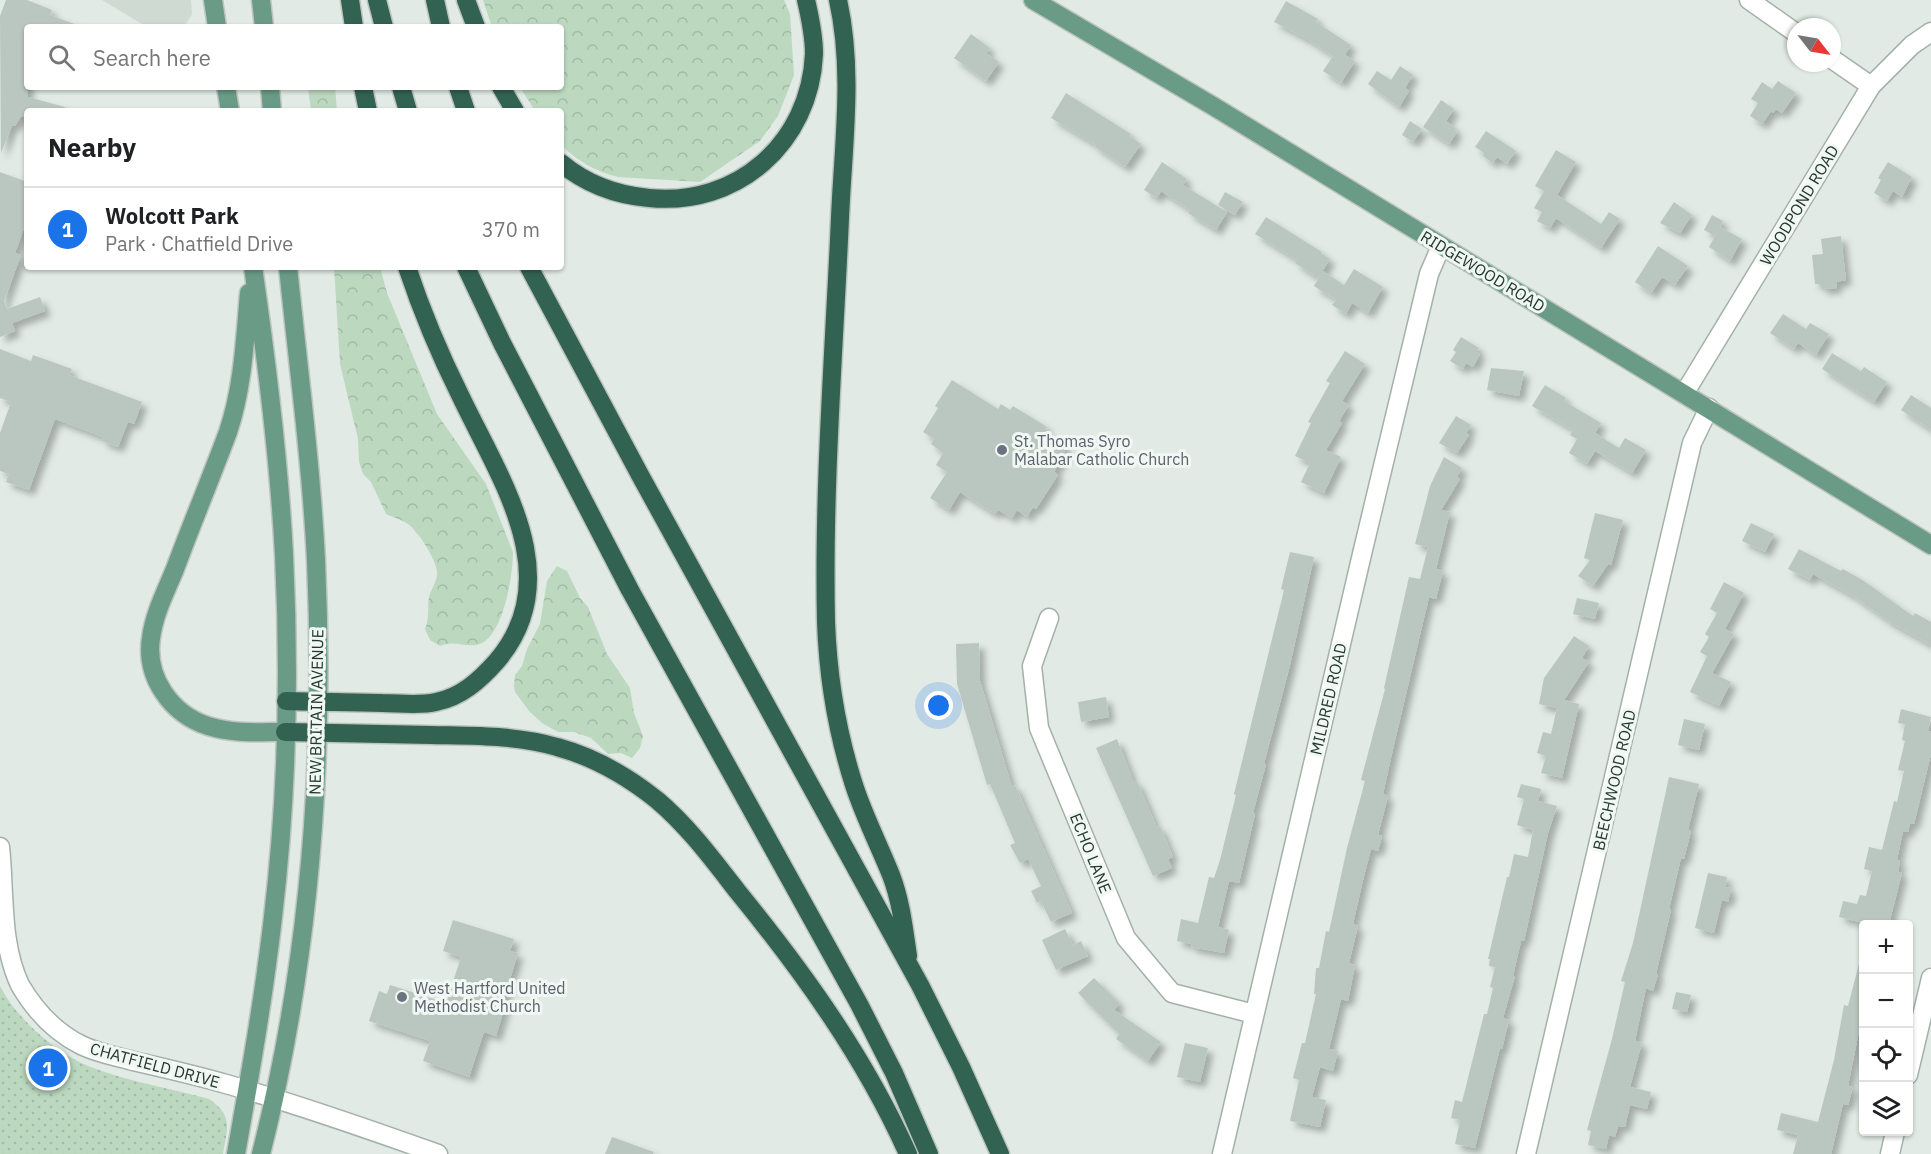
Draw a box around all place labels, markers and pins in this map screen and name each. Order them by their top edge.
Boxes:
place label: St. Thomas Syro Malabar Catholic Church [1014,431,1189,469]
marker: St. Thomas Syro Malabar Catholic Church [995,443,1009,457]
place label: West Hartford United Methodist Church [414,978,566,1016]
marker: West Hartford United Methodist Church [395,990,409,1004]
pin: 1 [28,1046,68,1090]

